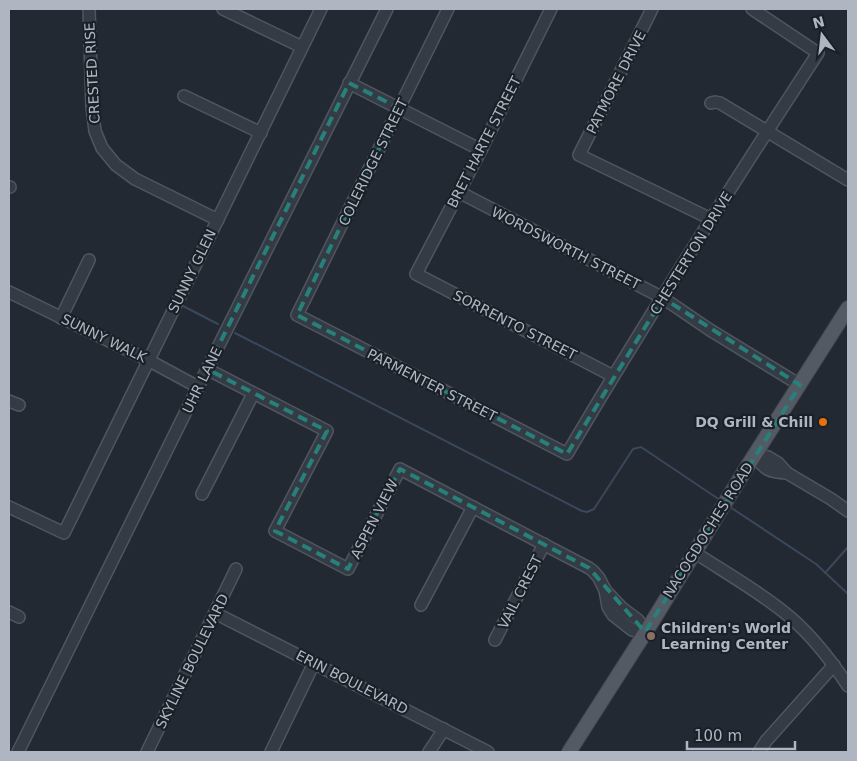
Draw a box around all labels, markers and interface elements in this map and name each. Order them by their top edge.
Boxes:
north arrow [797,10,847,60]
text: N [811,13,826,32]
street label: CRESTED RISE [81,22,103,124]
street label: PATMORE DRIVE [583,28,649,136]
street label: BRET HARTE STREET [444,73,524,210]
street label: COLERIDGE STREET [335,95,411,228]
street label: CHESTERTON DRIVE [647,189,735,317]
street label: WORDSWORTH STREET [489,203,643,293]
street label: SUNNY GLEN [165,227,219,315]
street label: SORRENTO STREET [451,287,580,363]
street label: SUNNY WALK [59,310,150,366]
street label: UHR LANE [179,344,225,416]
street label: PARMENTER STREET [365,345,500,425]
place label: DQ Grill & Chill [695,414,813,430]
marker: DQ Grill & Chill [817,416,829,428]
street label: NACOGDOCHES ROAD [660,459,756,601]
street label: ASPEN VIEW [347,476,401,561]
street label: VAIL CREST [495,552,546,631]
street label: SKYLINE BOULEVARD [152,591,232,731]
place label: Children's World Learning Center [661,620,791,652]
marker: Children's World Learning Center [645,630,657,642]
street label: ERIN BOULEVARD [293,647,411,717]
scale bar [687,718,794,750]
text: 100 m [694,727,742,745]

